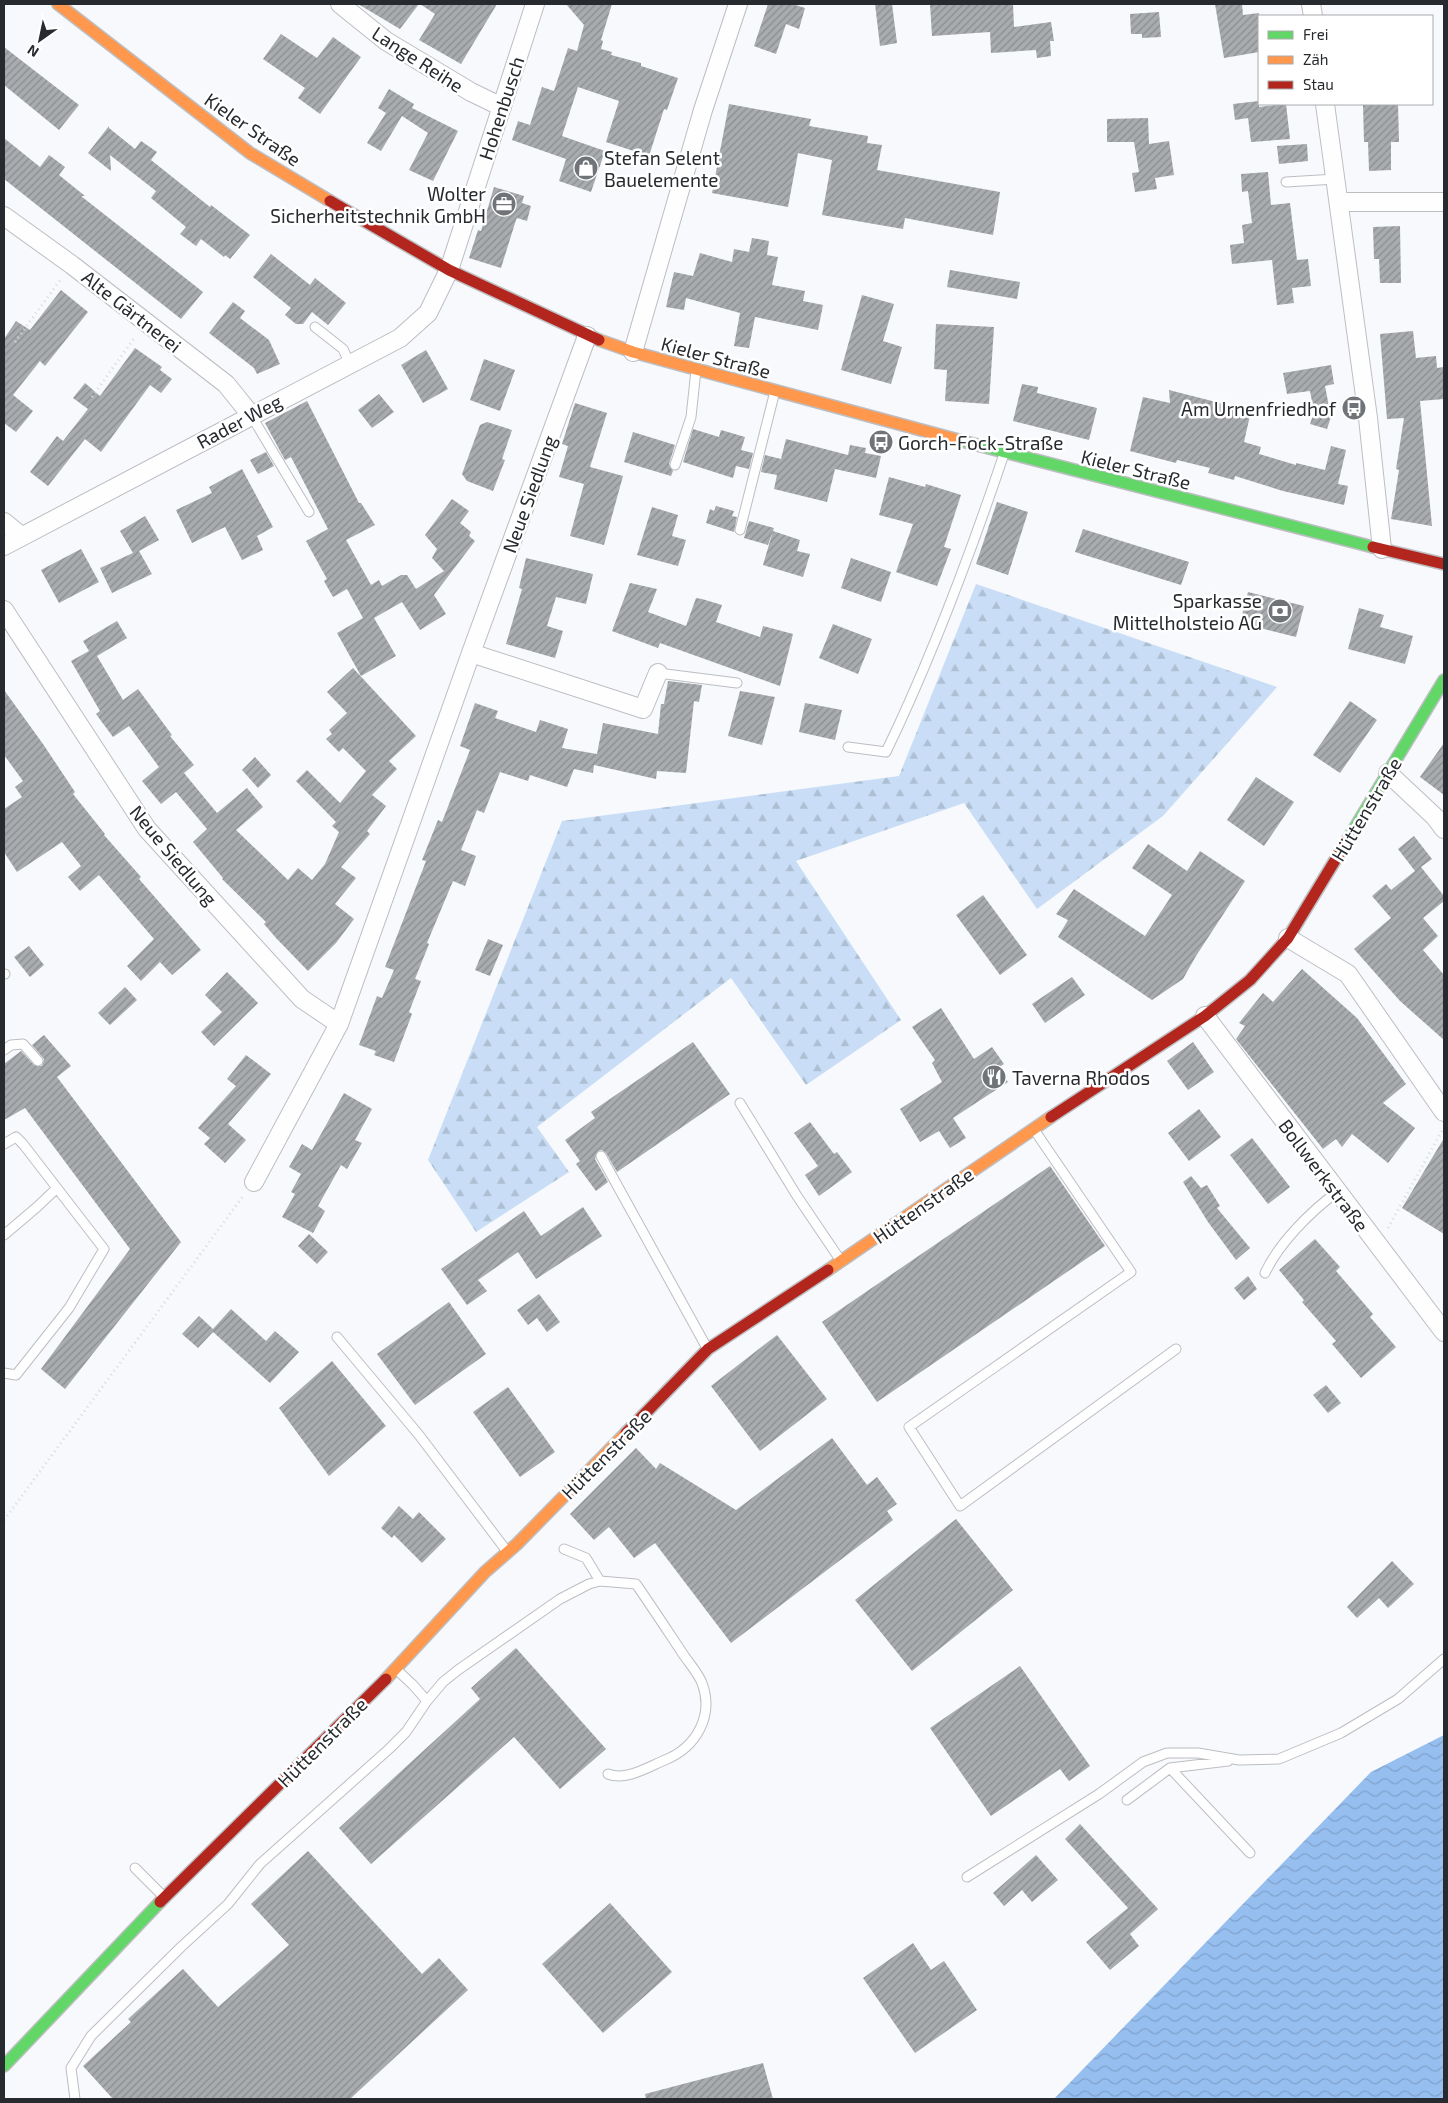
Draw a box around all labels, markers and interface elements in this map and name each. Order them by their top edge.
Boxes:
north arrow [15,15,65,65]
legend [1258,15,1433,105]
street label: Lange Reihe [368,21,468,97]
text: Frei [1303,25,1328,43]
text: N [24,41,42,61]
text: Zäh [1303,50,1328,68]
street label: Hohenbusch [473,53,529,163]
text: Stau [1303,75,1334,93]
street label: Kieler Straße [200,87,306,171]
place label: Stefan Selent Bauelemente [604,146,720,191]
shop icon: Stefan Selent Bauelemente [573,155,599,181]
place label: Wolter Sicherheitstechnik GmbH [270,182,486,227]
office icon: Wolter Sicherheitstechnik GmbH [491,191,517,217]
street label: Alte Gärtnerei [78,265,186,357]
street label: Kieler Straße [659,331,773,383]
street label: Rader Weg [193,389,286,453]
bus stop icon: Am Urnenfriedhof [1341,395,1367,421]
place label: Am Urnenfriedhof [1181,397,1337,420]
bus stop icon: Gorch-Fock-Straße [868,429,894,455]
place label: Gorch-Fock-Straße [898,431,1063,454]
street label: Neue Siedlung [497,432,561,556]
street label: Kieler Straße [1079,444,1193,494]
place label: Sparkasse Mittelholsteio AG [1113,589,1262,634]
bank icon: Sparkasse Mittelholsteio AG [1267,598,1293,624]
street label: Hüttenstraße [1326,753,1406,865]
street label: Neue Siedlung [126,800,223,910]
restaurant icon: Taverna Rhodos [981,1064,1007,1090]
place label: Taverna Rhodos [1012,1066,1150,1089]
street label: Bollwerkstraße [1274,1114,1374,1236]
street label: Hüttenstraße [868,1162,978,1248]
street label: Hüttenstraße [556,1404,656,1504]
street label: Hüttenstraße [272,1692,372,1792]

